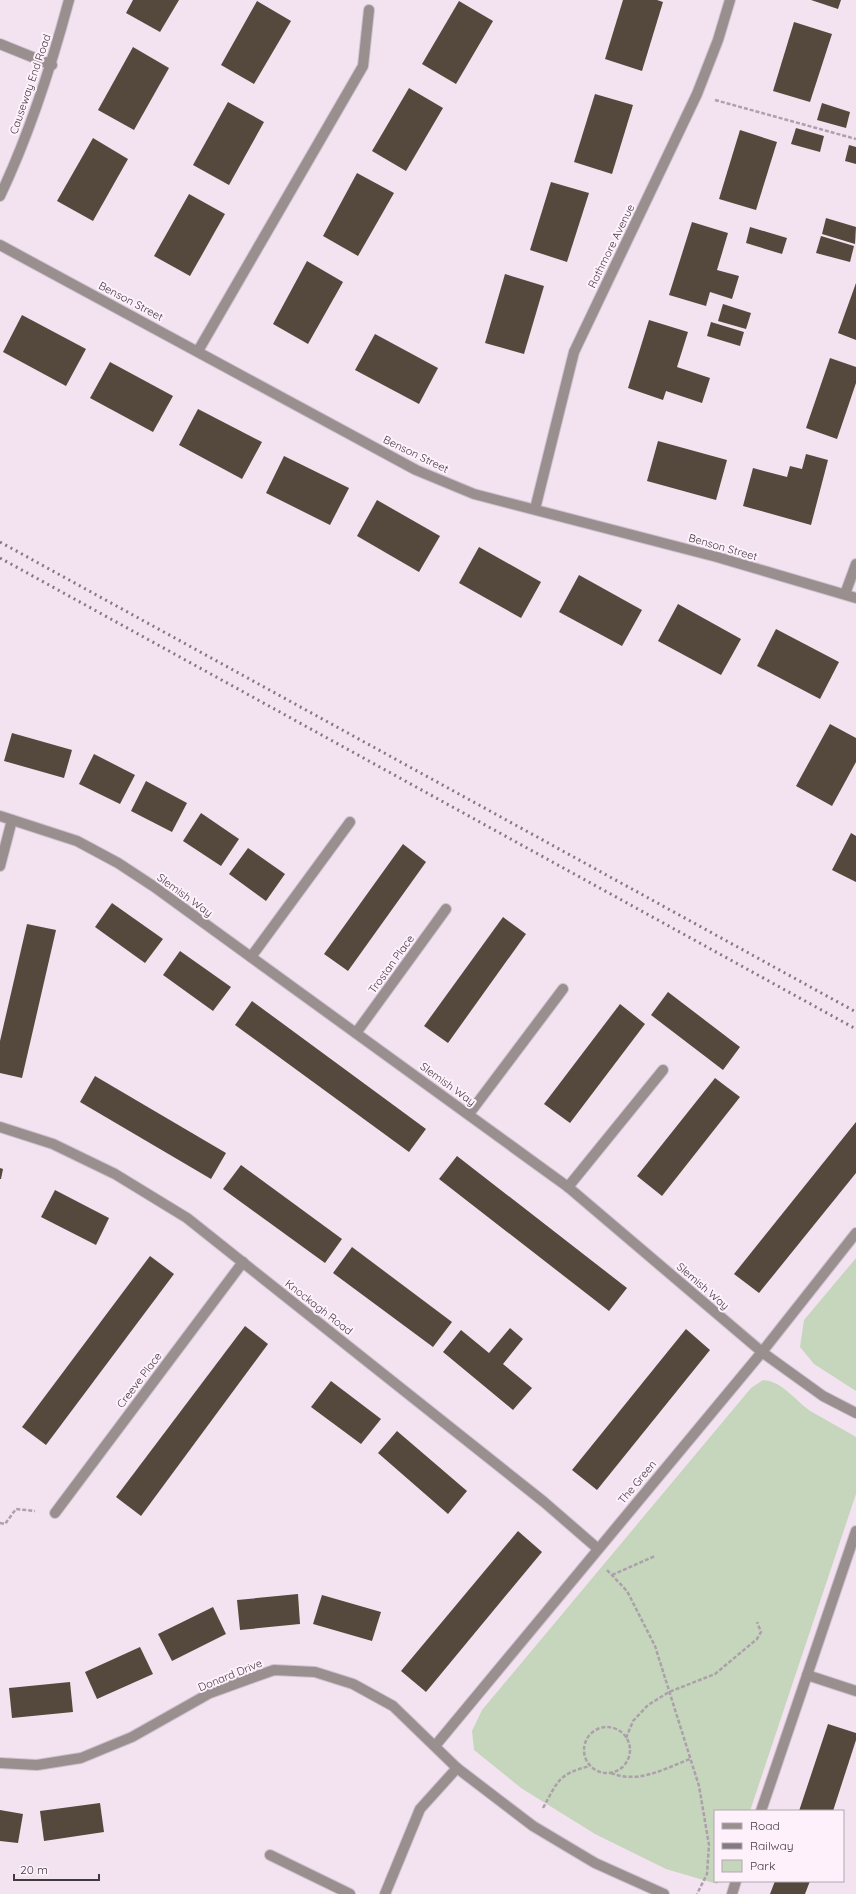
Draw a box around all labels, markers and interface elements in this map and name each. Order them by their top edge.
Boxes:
street label: Causeway End Road [6,32,54,136]
street label: Rathmore Avenue [585,202,637,290]
street label: Benson Street [96,278,166,324]
street label: Benson Street [381,432,451,476]
street label: Benson Street [687,530,759,564]
street label: Slemish Way [155,870,215,920]
street label: Trostan Place [365,932,417,996]
street label: Slemish Way [418,1059,478,1109]
street label: Slemish Way [674,1259,732,1313]
street label: Knockagh Road [282,1276,356,1338]
street label: Creeve Place [113,1349,165,1411]
street label: The Green [615,1457,659,1507]
street label: Donard Drive [196,1656,264,1694]
legend [714,1810,844,1882]
text: Road [750,1818,780,1833]
text: Railway [750,1838,794,1853]
scale bar [14,1856,99,1882]
text: Park [750,1858,775,1873]
text: 20 m [20,1862,48,1877]

